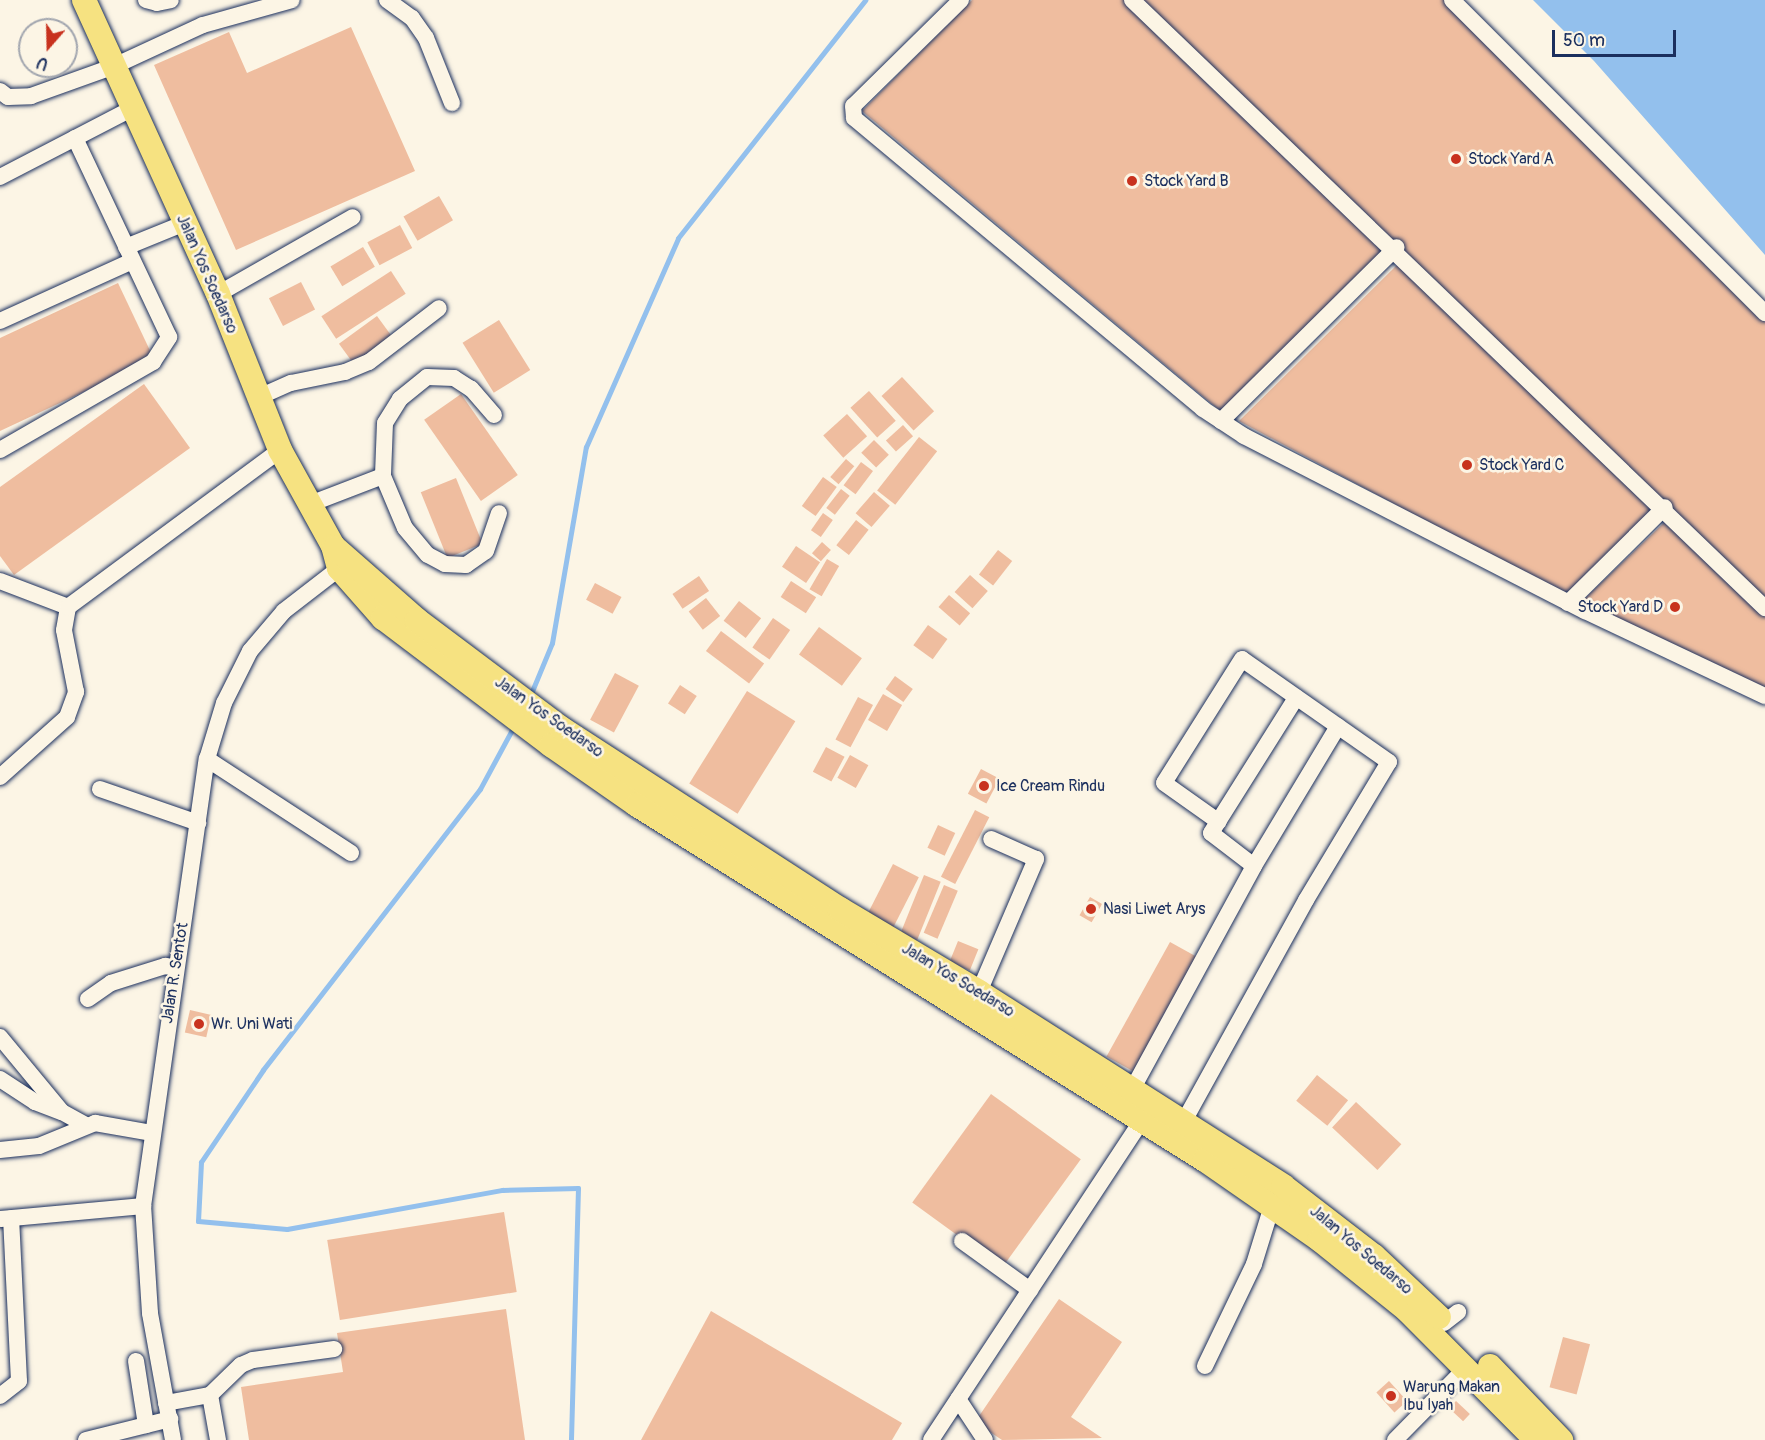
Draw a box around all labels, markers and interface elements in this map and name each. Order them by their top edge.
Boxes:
north arrow [18,18,78,78]
scale bar [1555,18,1680,56]
text: 50 m [1563,29,1605,52]
text: U [34,52,51,74]
place label: Stock Yard A [1468,149,1554,169]
marker: Stock Yard A [1449,152,1463,166]
place label: Stock Yard B [1144,171,1228,191]
marker: Stock Yard B [1125,174,1139,188]
street label: Jalan Yos Soedarso [172,212,242,336]
place label: Stock Yard C [1479,455,1564,475]
marker: Stock Yard C [1460,458,1474,472]
place label: Stock Yard D [1578,597,1663,617]
marker: Stock Yard D [1668,600,1682,614]
street label: Jalan Yos Soedarso [491,672,607,762]
place label: Ice Cream Rindu [996,776,1105,796]
marker: Ice Cream Rindu [977,779,991,793]
place label: Nasi Liwet Arys [1103,899,1205,919]
marker: Nasi Liwet Arys [1084,902,1098,916]
street label: Jalan R. Sentot [158,921,192,1025]
street label: Jalan Yos Soedarso [898,939,1018,1021]
place label: Wr. Uni Wati [211,1014,292,1034]
marker: Wr. Uni Wati [192,1017,206,1031]
street label: Jalan Yos Soedarso [1306,1202,1416,1298]
place label: Warung Makan Ibu Iyah [1403,1377,1500,1415]
marker: Warung Makan Ibu Iyah [1384,1389,1398,1403]

